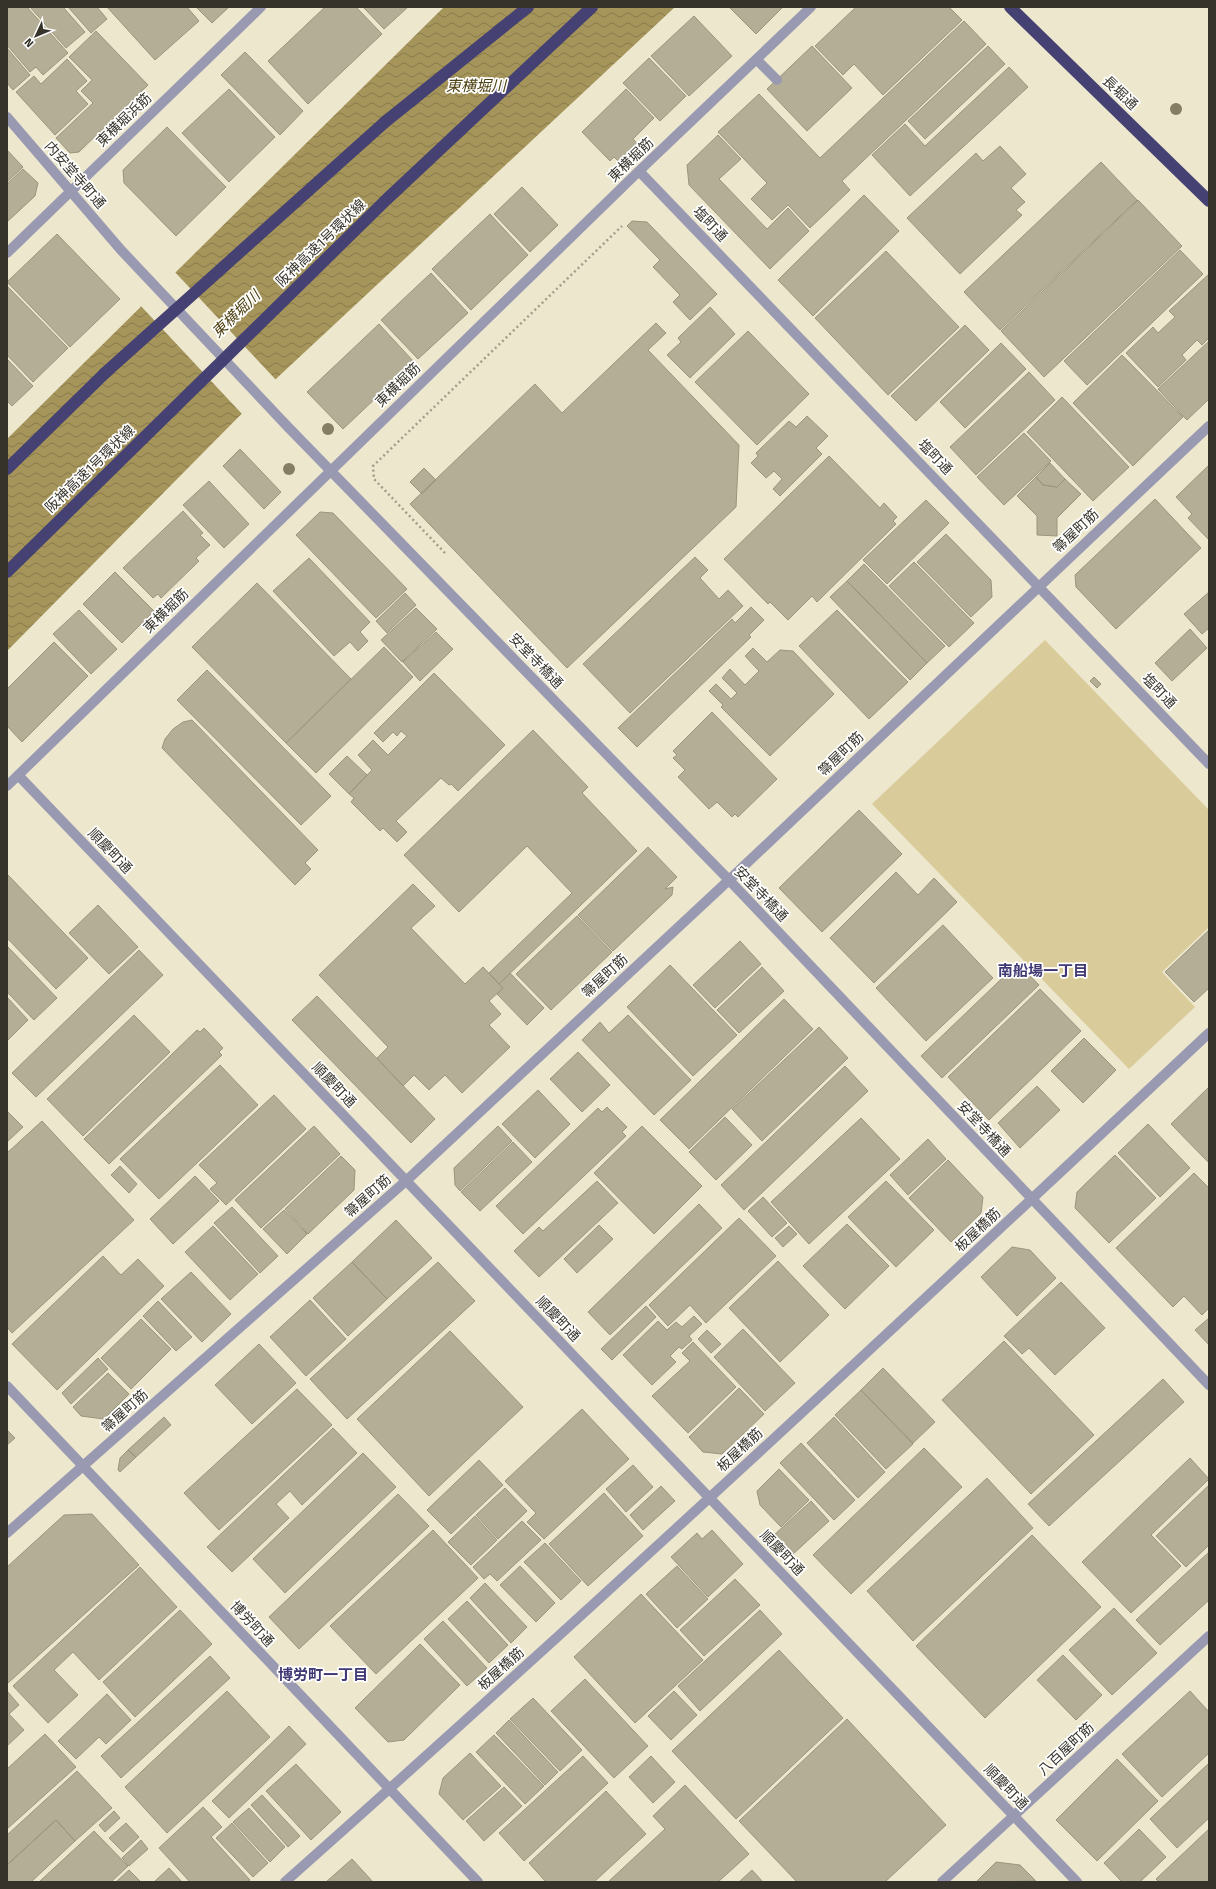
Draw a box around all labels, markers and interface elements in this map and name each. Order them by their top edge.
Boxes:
north arrow [16,16,56,56]
text: N [22,35,36,50]
street label: 長堀通 [1099,72,1141,114]
water label: 東横堀川 [446,77,508,95]
street label: 東横堀浜筋 [93,90,155,150]
street label: 東横堀筋 [605,134,657,186]
street label: 内安堂寺町通 [41,138,109,212]
street label: 阪神高速1号環状線 [273,196,369,290]
street label: 塩町通 [689,203,731,245]
water label: 東横堀川 [208,285,265,341]
street label: 東横堀筋 [372,359,424,411]
street label: 阪神高速1号環状線 [42,422,138,516]
street label: 塩町通 [914,436,956,478]
street label: 箒屋町筋 [1050,506,1102,556]
street label: 東横堀筋 [140,585,192,637]
street label: 安堂寺橋通 [506,630,566,692]
street label: 塩町通 [1138,670,1180,712]
street label: 箒屋町筋 [815,728,867,780]
street label: 順慶町通 [84,825,136,877]
street label: 安堂寺橋通 [731,863,791,925]
street label: 箒屋町筋 [579,951,631,1001]
district label: 南船場一丁目 [998,962,1088,980]
street label: 順慶町通 [308,1059,360,1111]
street label: 安堂寺橋通 [954,1098,1014,1160]
street label: 箒屋町筋 [342,1171,394,1221]
street label: 板屋橋筋 [952,1205,1004,1255]
street label: 順慶町通 [532,1293,584,1345]
street label: 箒屋町筋 [99,1386,151,1436]
street label: 板屋橋筋 [714,1425,766,1475]
street label: 順慶町通 [756,1527,808,1579]
street label: 博労町通 [227,1598,277,1650]
street label: 板屋橋筋 [475,1644,527,1694]
district label: 博労町一丁目 [278,1666,368,1684]
street label: 八百屋町筋 [1035,1719,1097,1779]
street label: 順慶町通 [980,1761,1032,1813]

